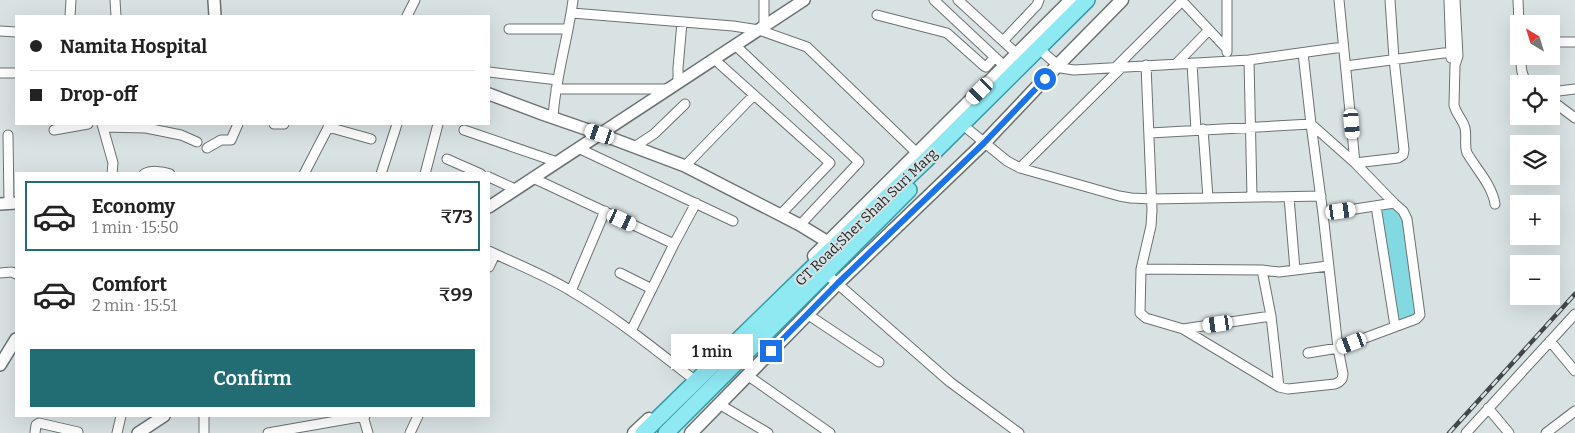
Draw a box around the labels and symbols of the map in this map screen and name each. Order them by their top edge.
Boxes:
north arrow [1510,15,1560,65]
route start [1034,68,1056,90]
car [964,75,995,107]
car [1343,108,1360,140]
car [583,122,616,146]
street label: GT Road;Sher Shah Suri Marg [792,145,941,290]
car [1325,201,1356,221]
car [605,207,638,233]
car [1202,314,1233,334]
car [1335,331,1368,355]
callout: 1 min [671,334,754,368]
route end [760,340,782,362]

